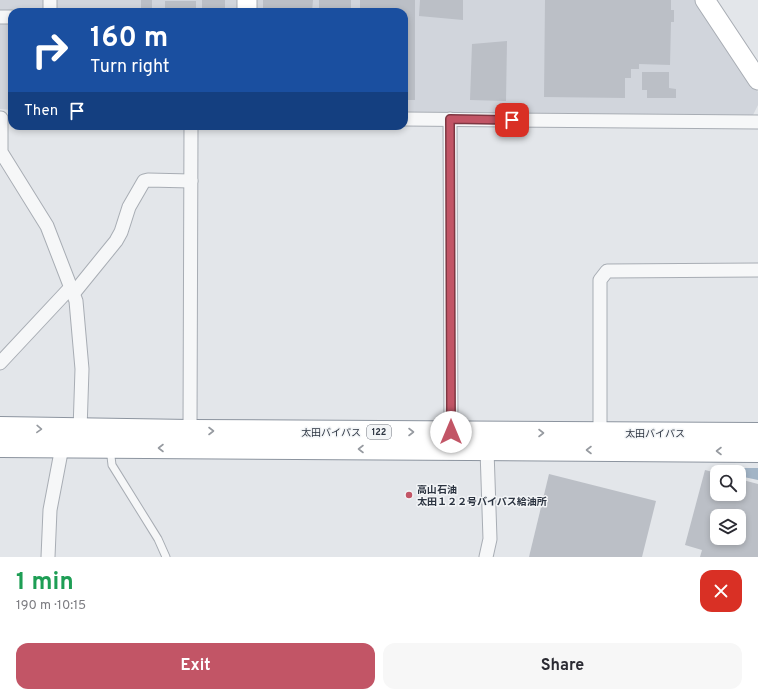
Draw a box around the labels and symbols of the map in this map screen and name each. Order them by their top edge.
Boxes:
pin [495,103,529,137]
position arrow [430,411,472,453]
one-way arrow [36,425,42,433]
road number: 122 [367,425,391,439]
one-way arrow [208,427,214,435]
street label: 太田バイパス [301,427,361,440]
one-way arrow [408,428,414,436]
street label: 太田バイパス [625,428,685,441]
one-way arrow [538,429,544,437]
one-way arrow [158,444,164,452]
one-way arrow [358,445,364,453]
one-way arrow [586,446,592,454]
one-way arrow [716,447,722,455]
place label: 高山石油 太田１２２号バイパス給油所 [417,484,547,509]
marker: 高山石油 太田１２２号バイパス給油所 [404,490,414,500]

